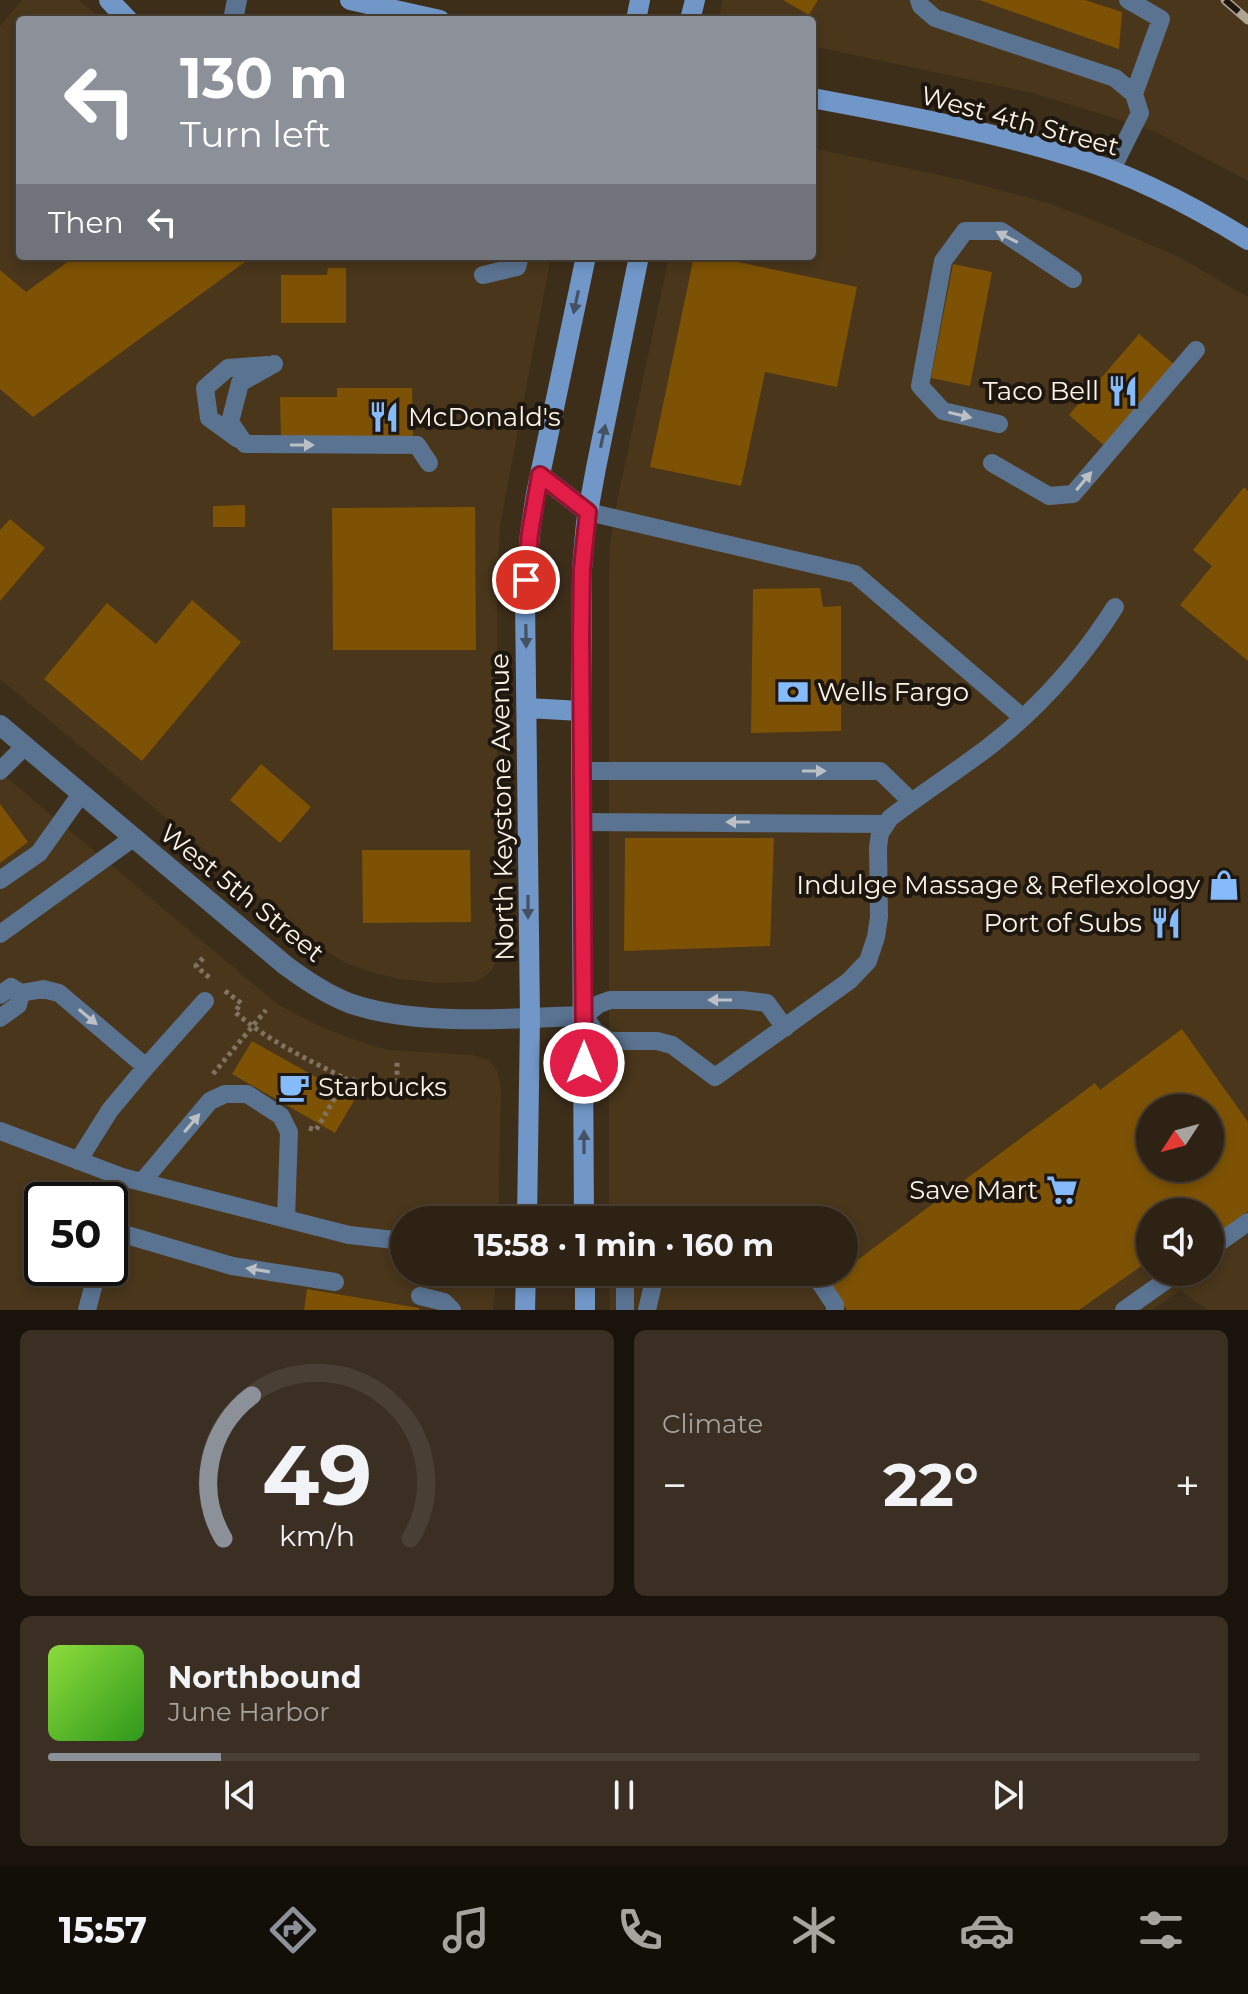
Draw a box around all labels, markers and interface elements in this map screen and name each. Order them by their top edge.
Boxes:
text: 130 m [180,44,348,112]
icon: left [48,48,152,152]
street label: West 4th Street [917,79,1123,163]
text: Turn left [180,112,331,156]
icon: left [140,200,184,244]
text: Then [48,204,124,241]
one-way arrow [995,230,1018,244]
one-way arrow [570,290,582,315]
restaurant icon: Taco Bell [1106,374,1140,408]
place label: Taco Bell [983,375,1099,407]
restaurant icon: McDonald's [367,400,401,434]
place label: McDonald's [408,401,561,433]
one-way arrow [948,409,973,422]
one-way arrow [597,423,610,448]
one-way arrow [290,438,315,451]
one-way arrow [1075,472,1092,492]
pin [492,546,560,614]
icon: arrive [504,558,548,602]
one-way arrow [520,624,532,649]
street label: North Keystone Avenue [483,653,521,961]
bank icon: Wells Fargo [776,675,810,709]
place label: Wells Fargo [817,676,969,708]
one-way arrow [802,765,827,777]
one-way arrow [725,816,750,828]
street label: West 5th Street [154,817,330,969]
shop icon: Indulge Massage & Reflexology [1207,868,1241,902]
place label: Indulge Massage & Reflexology [796,869,1201,901]
one-way arrow [522,895,534,920]
restaurant icon: Port of Subs [1149,906,1183,940]
place label: Port of Subs [983,907,1142,939]
one-way arrow [707,994,732,1006]
one-way arrow [78,1008,97,1026]
position arrow [542,1021,626,1105]
cafe icon: Starbucks [277,1070,311,1104]
place label: Starbucks [318,1071,447,1103]
north arrow [1136,1094,1224,1182]
map controls [1136,1094,1224,1286]
one-way arrow [183,1113,200,1133]
one-way arrow [578,1129,590,1154]
supermarket icon: Save Mart [1045,1173,1079,1207]
place label: Save Mart [909,1174,1038,1206]
speed limit sign: 50 [24,1182,128,1286]
button: sound [1136,1198,1224,1286]
text: 15:58 · 1 min · 160 m [474,1227,774,1264]
one-way arrow [245,1263,270,1276]
text: Climate [662,1408,763,1440]
text: 49 [262,1424,372,1526]
text: 22° [883,1448,979,1521]
text: − [662,1458,687,1512]
text: + [1175,1458,1200,1512]
text: km/h [279,1518,355,1553]
text: Northbound [168,1659,362,1696]
text: June Harbor [168,1696,330,1728]
icon: previous [218,1773,262,1817]
icon: pause [602,1773,646,1817]
icon: next [986,1773,1030,1817]
icon: directions [265,1902,321,1958]
icon: music [438,1902,494,1958]
icon: phone [612,1902,668,1958]
icon: climate [786,1902,842,1958]
icon: car [959,1902,1015,1958]
icon: filters [1133,1902,1189,1958]
text: 15:57 [59,1908,147,1952]

